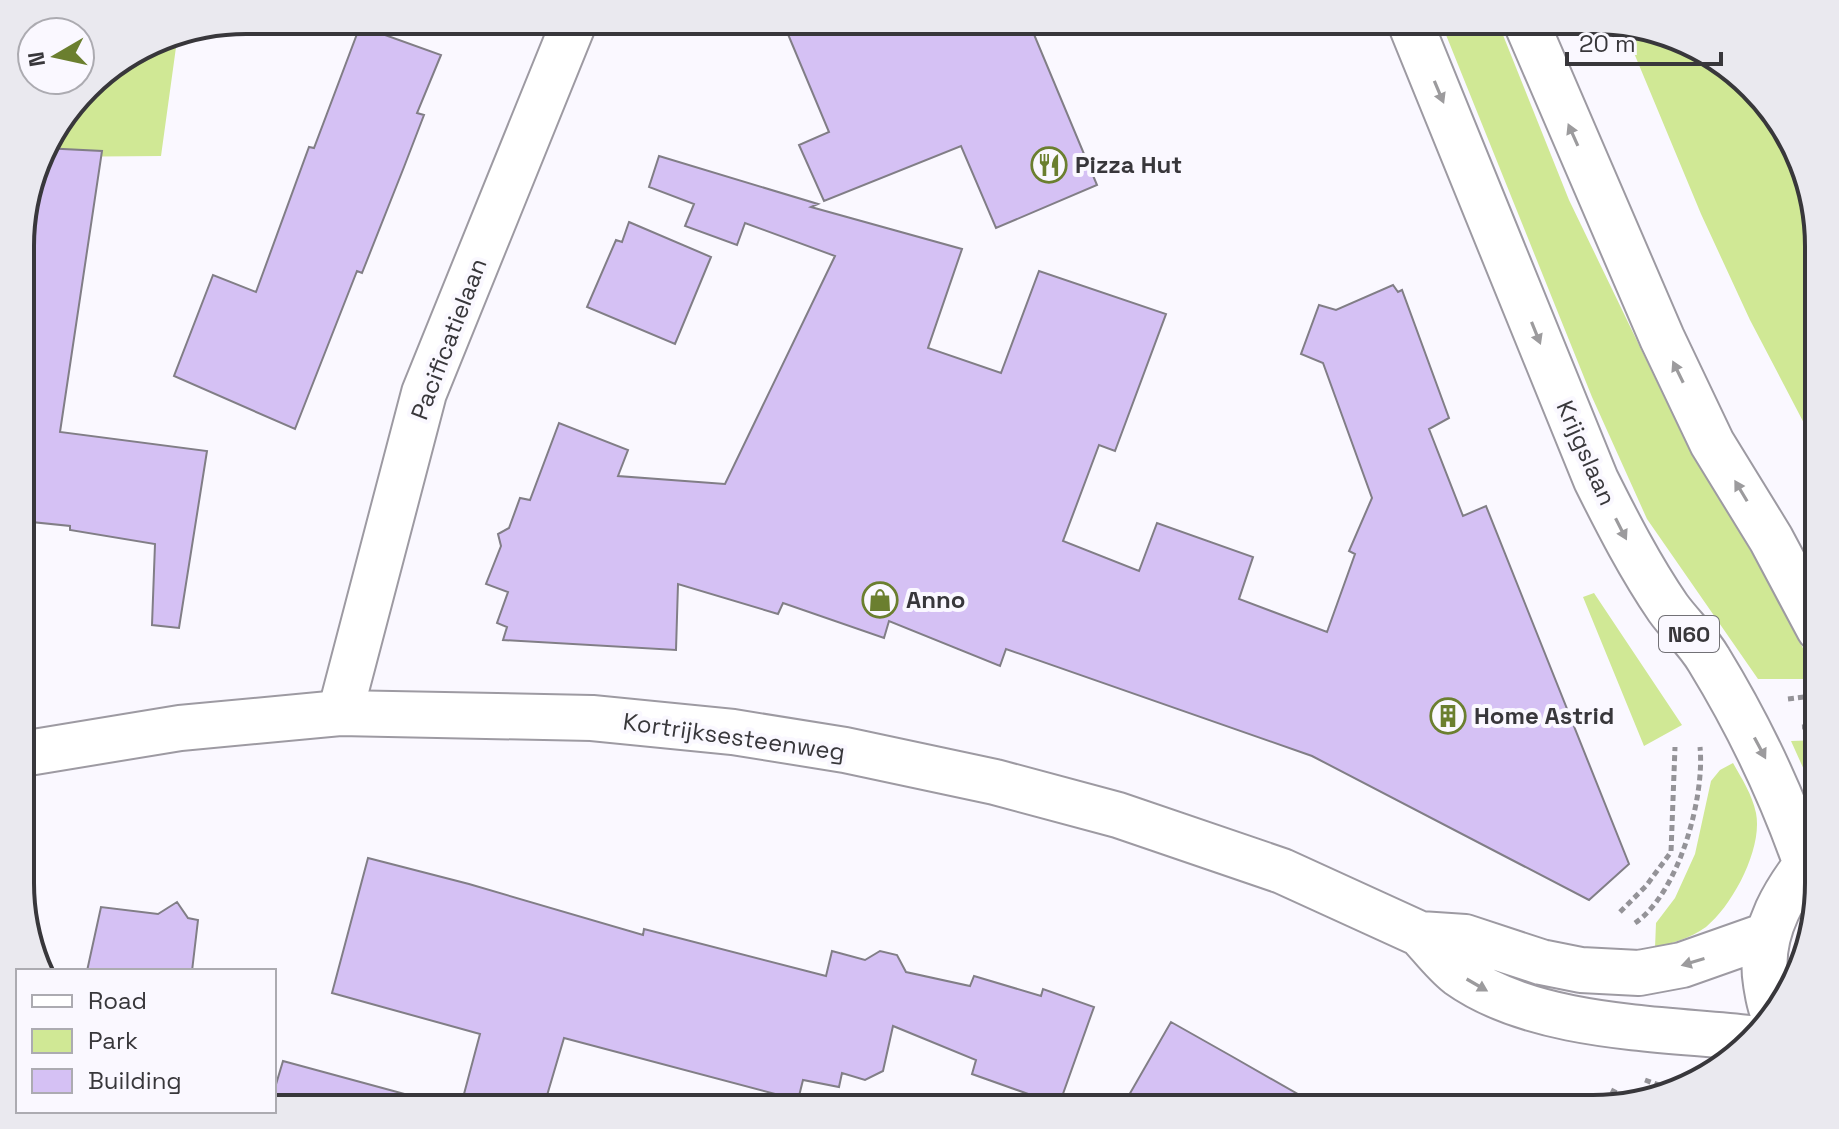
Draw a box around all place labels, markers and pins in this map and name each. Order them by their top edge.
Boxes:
restaurant icon: Pizza Hut [1030,146,1068,184]
place label: Pizza Hut [1075,149,1182,180]
shop icon: Anno [861,581,899,619]
place label: Anno [906,584,965,615]
building icon: Home Astrid [1429,697,1467,735]
place label: Home Astrid [1474,700,1614,731]

